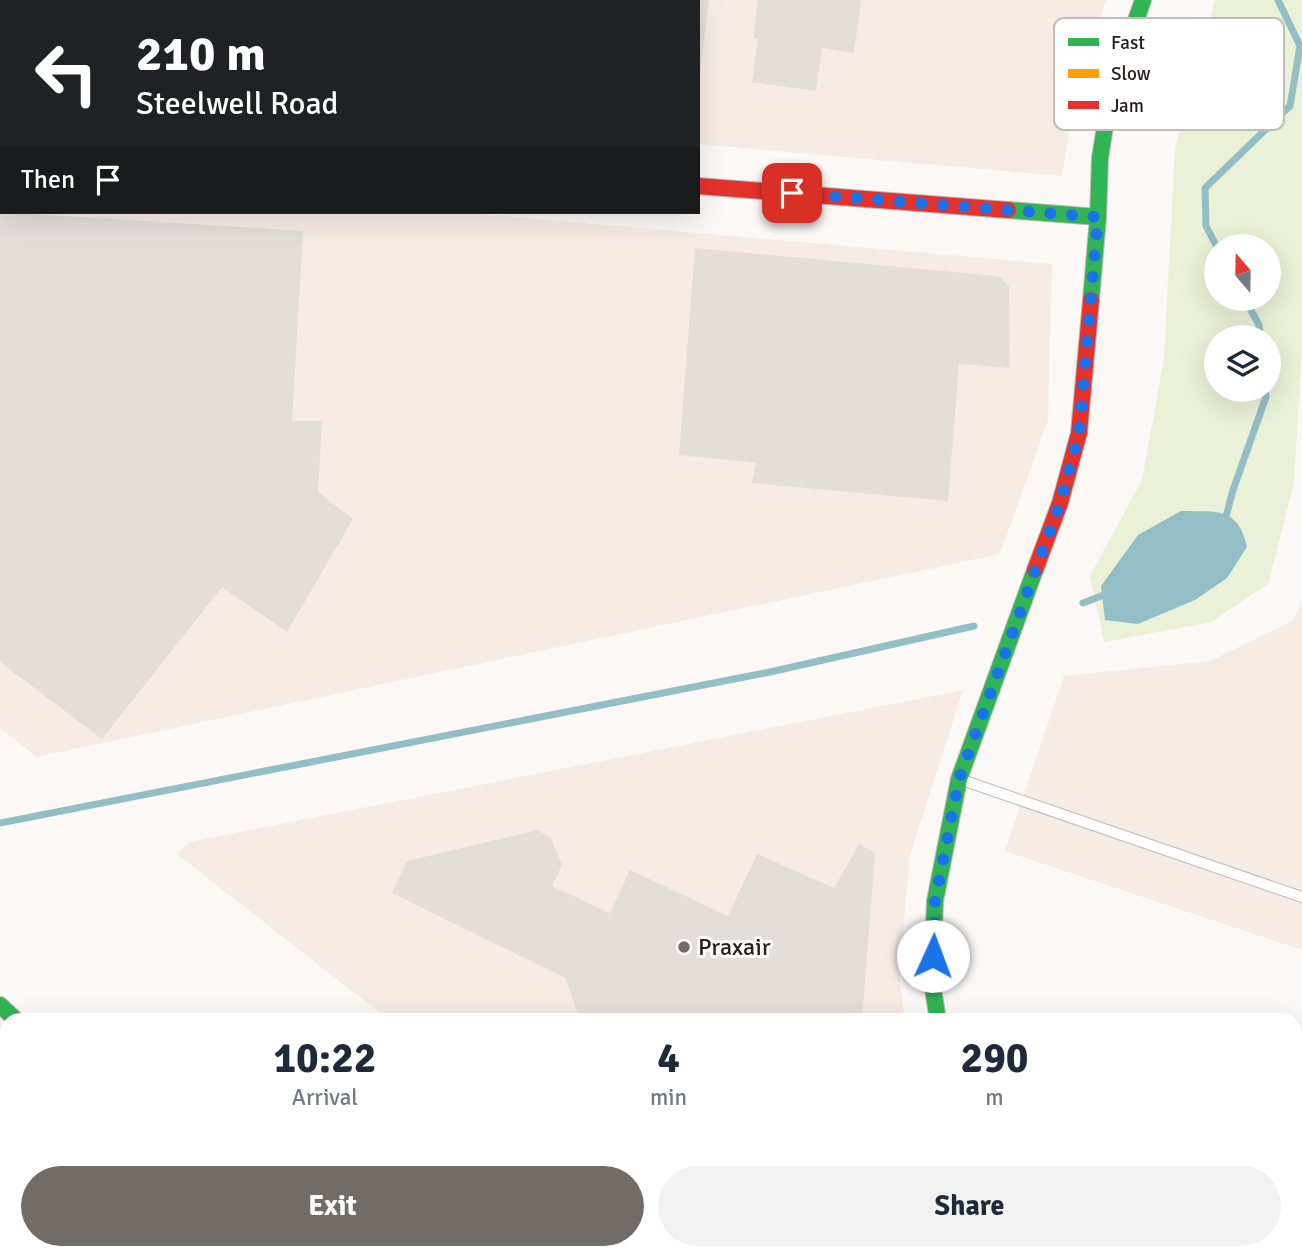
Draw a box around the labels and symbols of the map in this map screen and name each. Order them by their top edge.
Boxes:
legend [1054,18,1284,130]
text: Fast [1111,31,1145,55]
text: Slow [1111,62,1151,86]
text: Jam [1111,94,1144,118]
pin [762,163,822,223]
north arrow [1204,234,1281,312]
position arrow [896,919,970,993]
place label: Praxair [698,932,771,962]
marker: Praxair [676,939,692,955]

